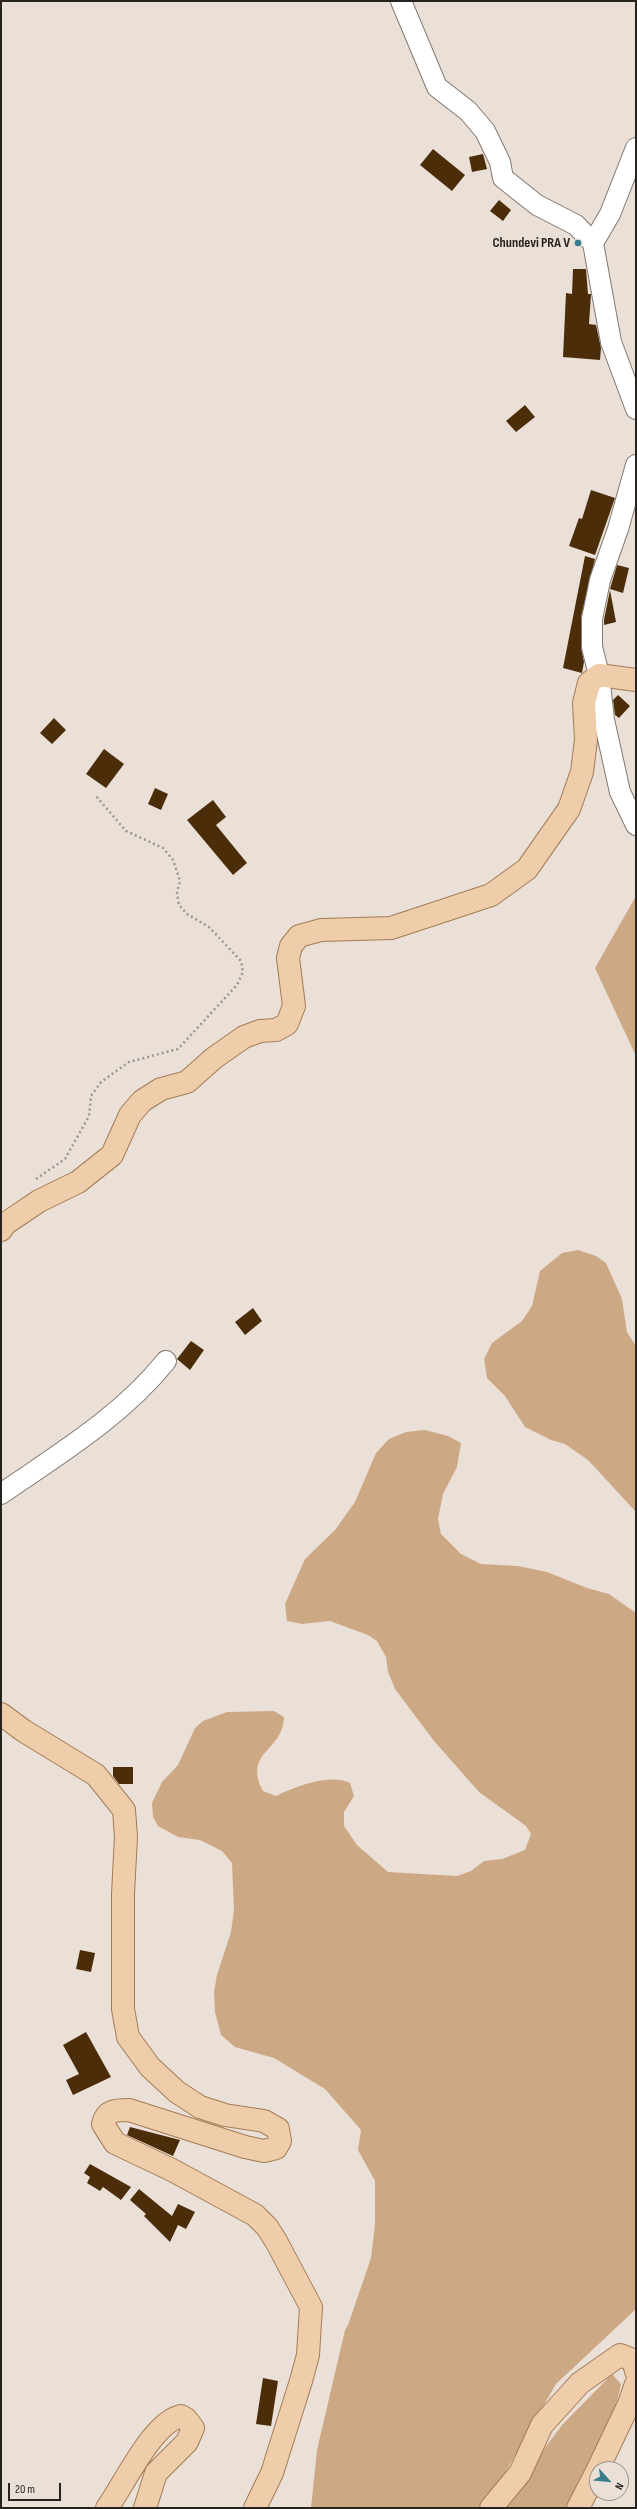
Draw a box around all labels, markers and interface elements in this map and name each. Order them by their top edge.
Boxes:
place label: Chundevi PRA V [492,235,570,251]
marker: Chundevi PRA V [573,238,583,248]
north arrow [589,2461,629,2501]
scale bar [10,2475,63,2501]
text: N [612,2481,626,2492]
text: 20 m [15,2482,35,2497]

